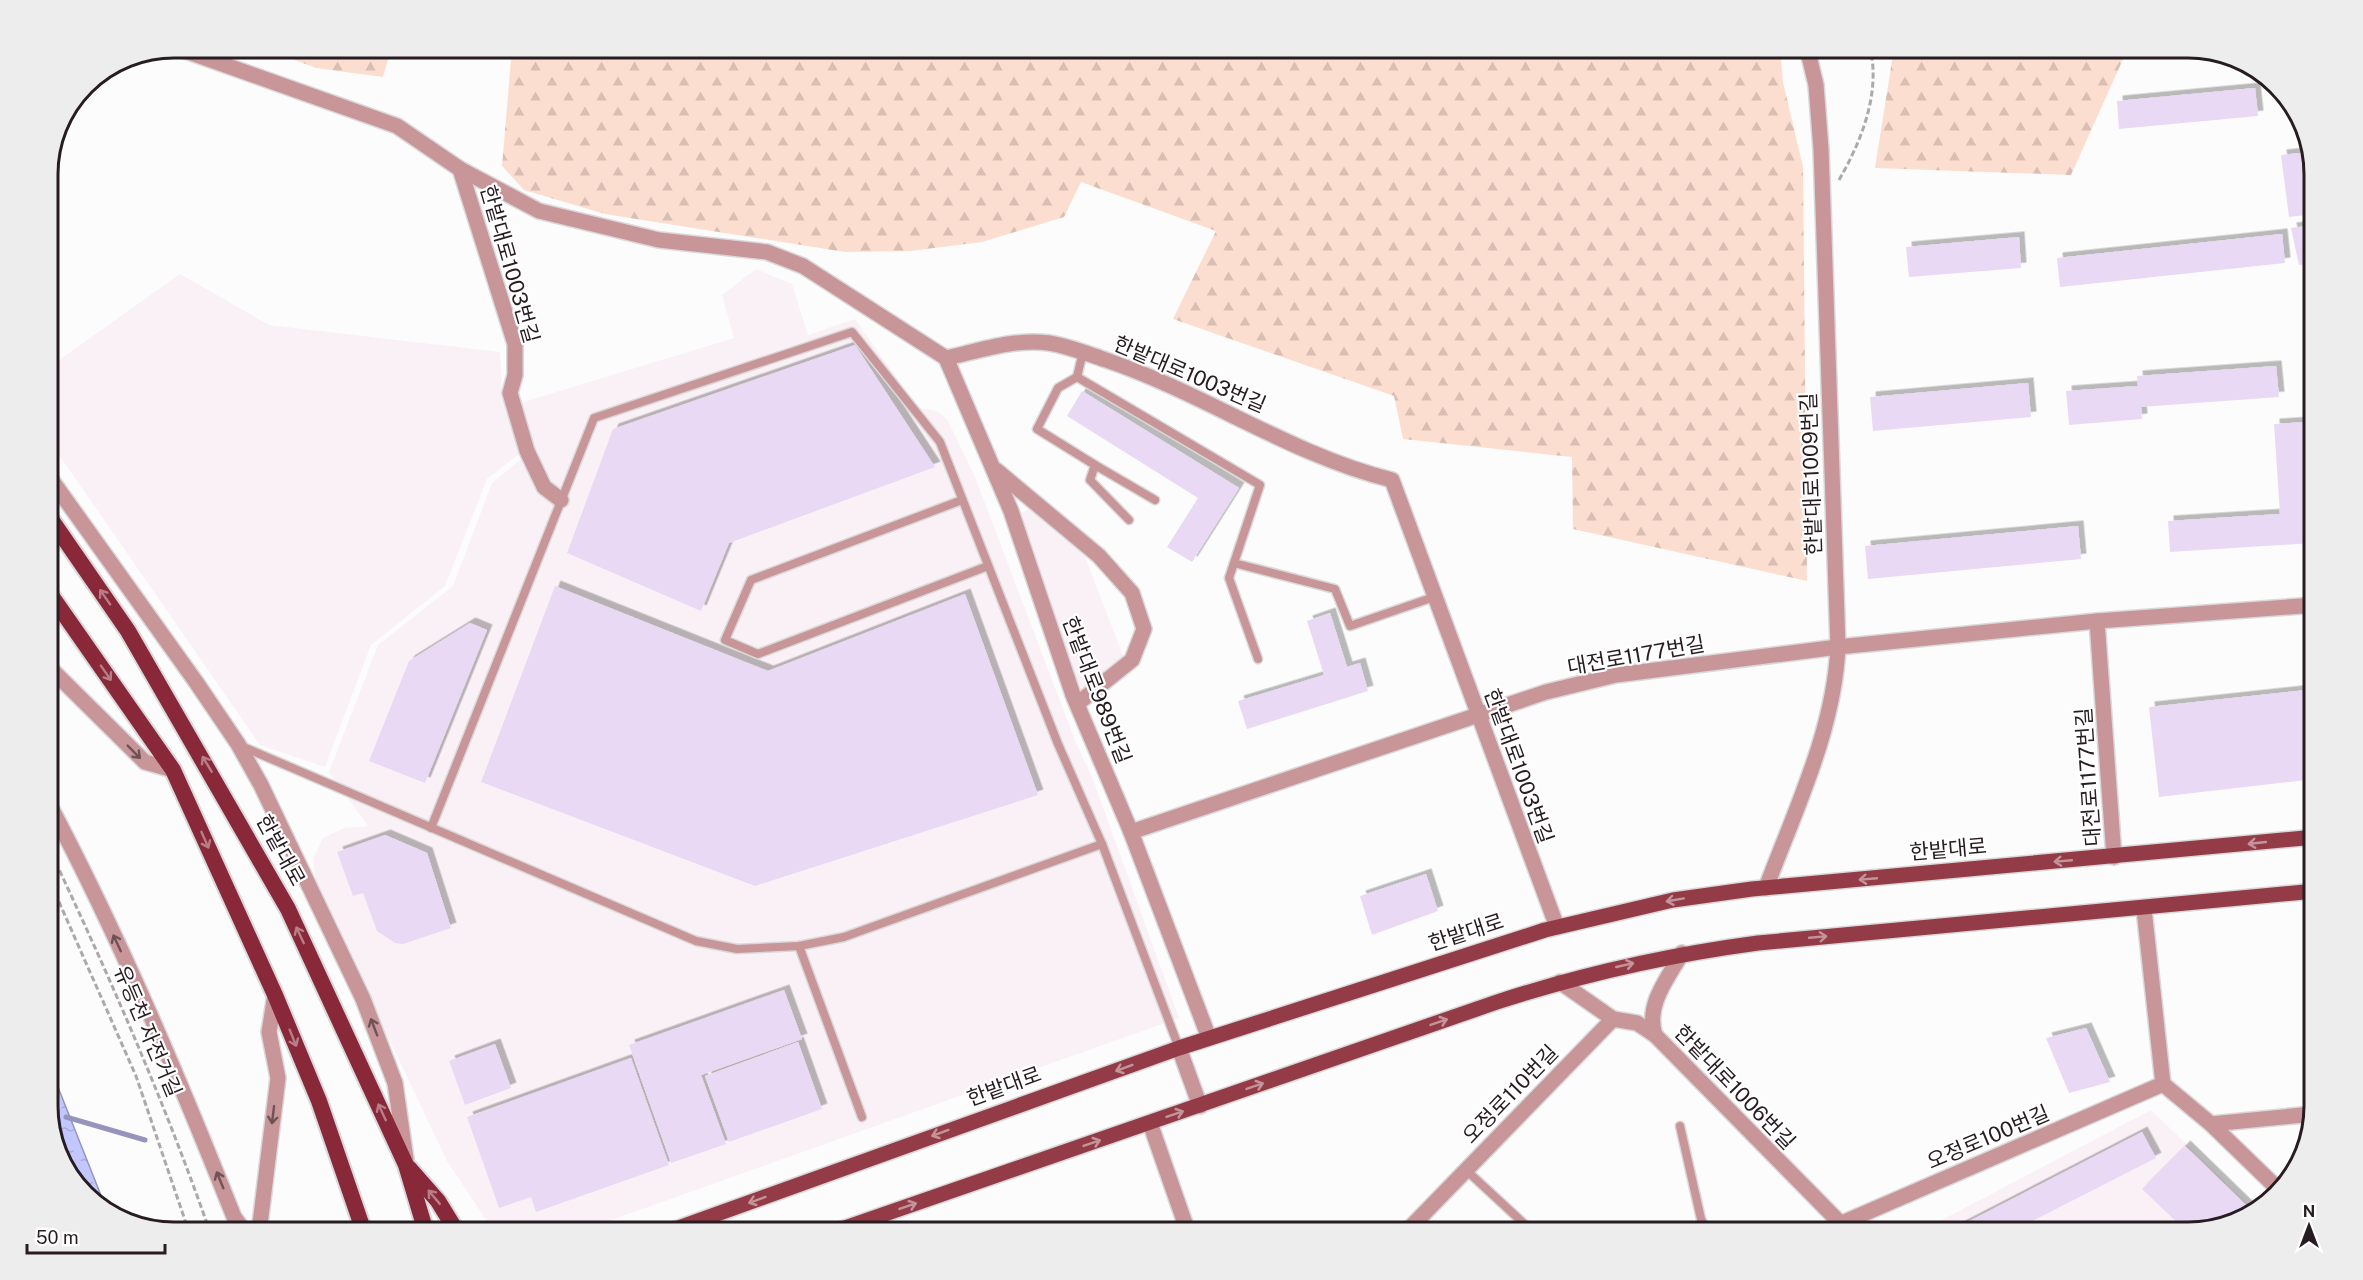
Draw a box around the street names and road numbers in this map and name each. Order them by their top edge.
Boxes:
street label: 한밭대로1003번길 [476,182,544,346]
street label: 한밭대로1003번길 [1110,331,1270,417]
street label: 한밭대로1009번길 [1796,392,1826,556]
street label: 한밭대로989번길 [1057,613,1137,767]
street label: 대전로1177번길 [1565,631,1707,679]
street label: 한밭대로1003번길 [1479,685,1559,847]
street label: 대전로1177번길 [2071,707,2105,847]
street label: 한밭대로 [251,810,311,890]
street label: 한밭대로 [1908,833,1988,865]
street label: 한밭대로 [1425,908,1507,956]
street label: 유등천 자전거길 [109,962,187,1100]
street label: 한밭대로1006번길 [1669,1020,1801,1154]
street label: 오정로110번길 [1457,1040,1563,1148]
street label: 한밭대로 [963,1061,1045,1111]
street label: 오정로100번길 [1923,1100,2053,1174]

